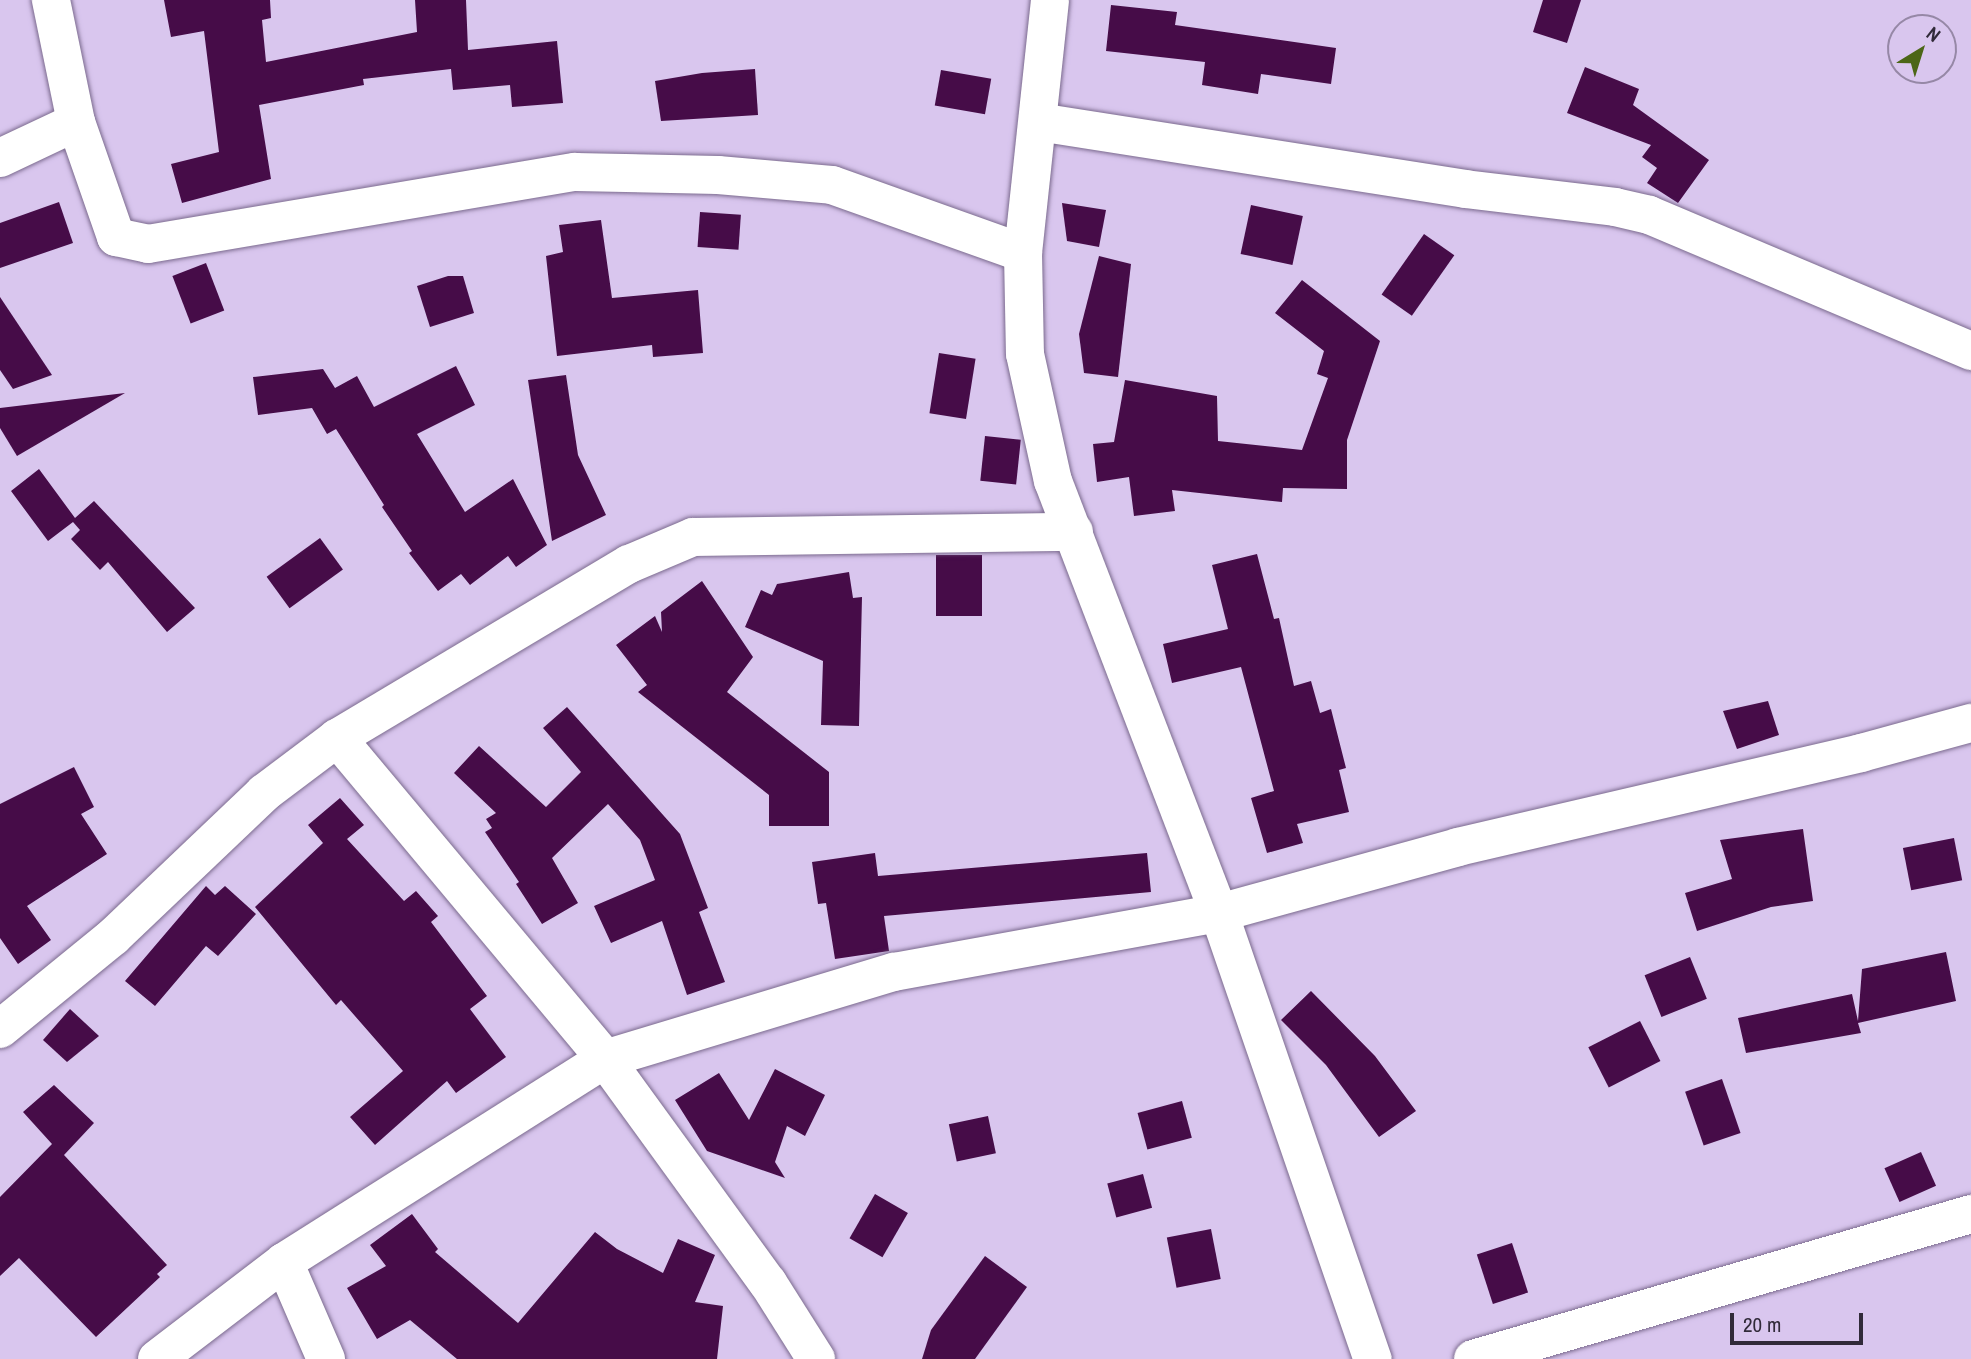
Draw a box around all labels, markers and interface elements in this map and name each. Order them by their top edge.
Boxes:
north arrow [1887,14,1957,84]
text: N [1921,20,1946,48]
scale bar [1733,1300,1866,1344]
text: 20 m [1743,1310,1781,1339]

